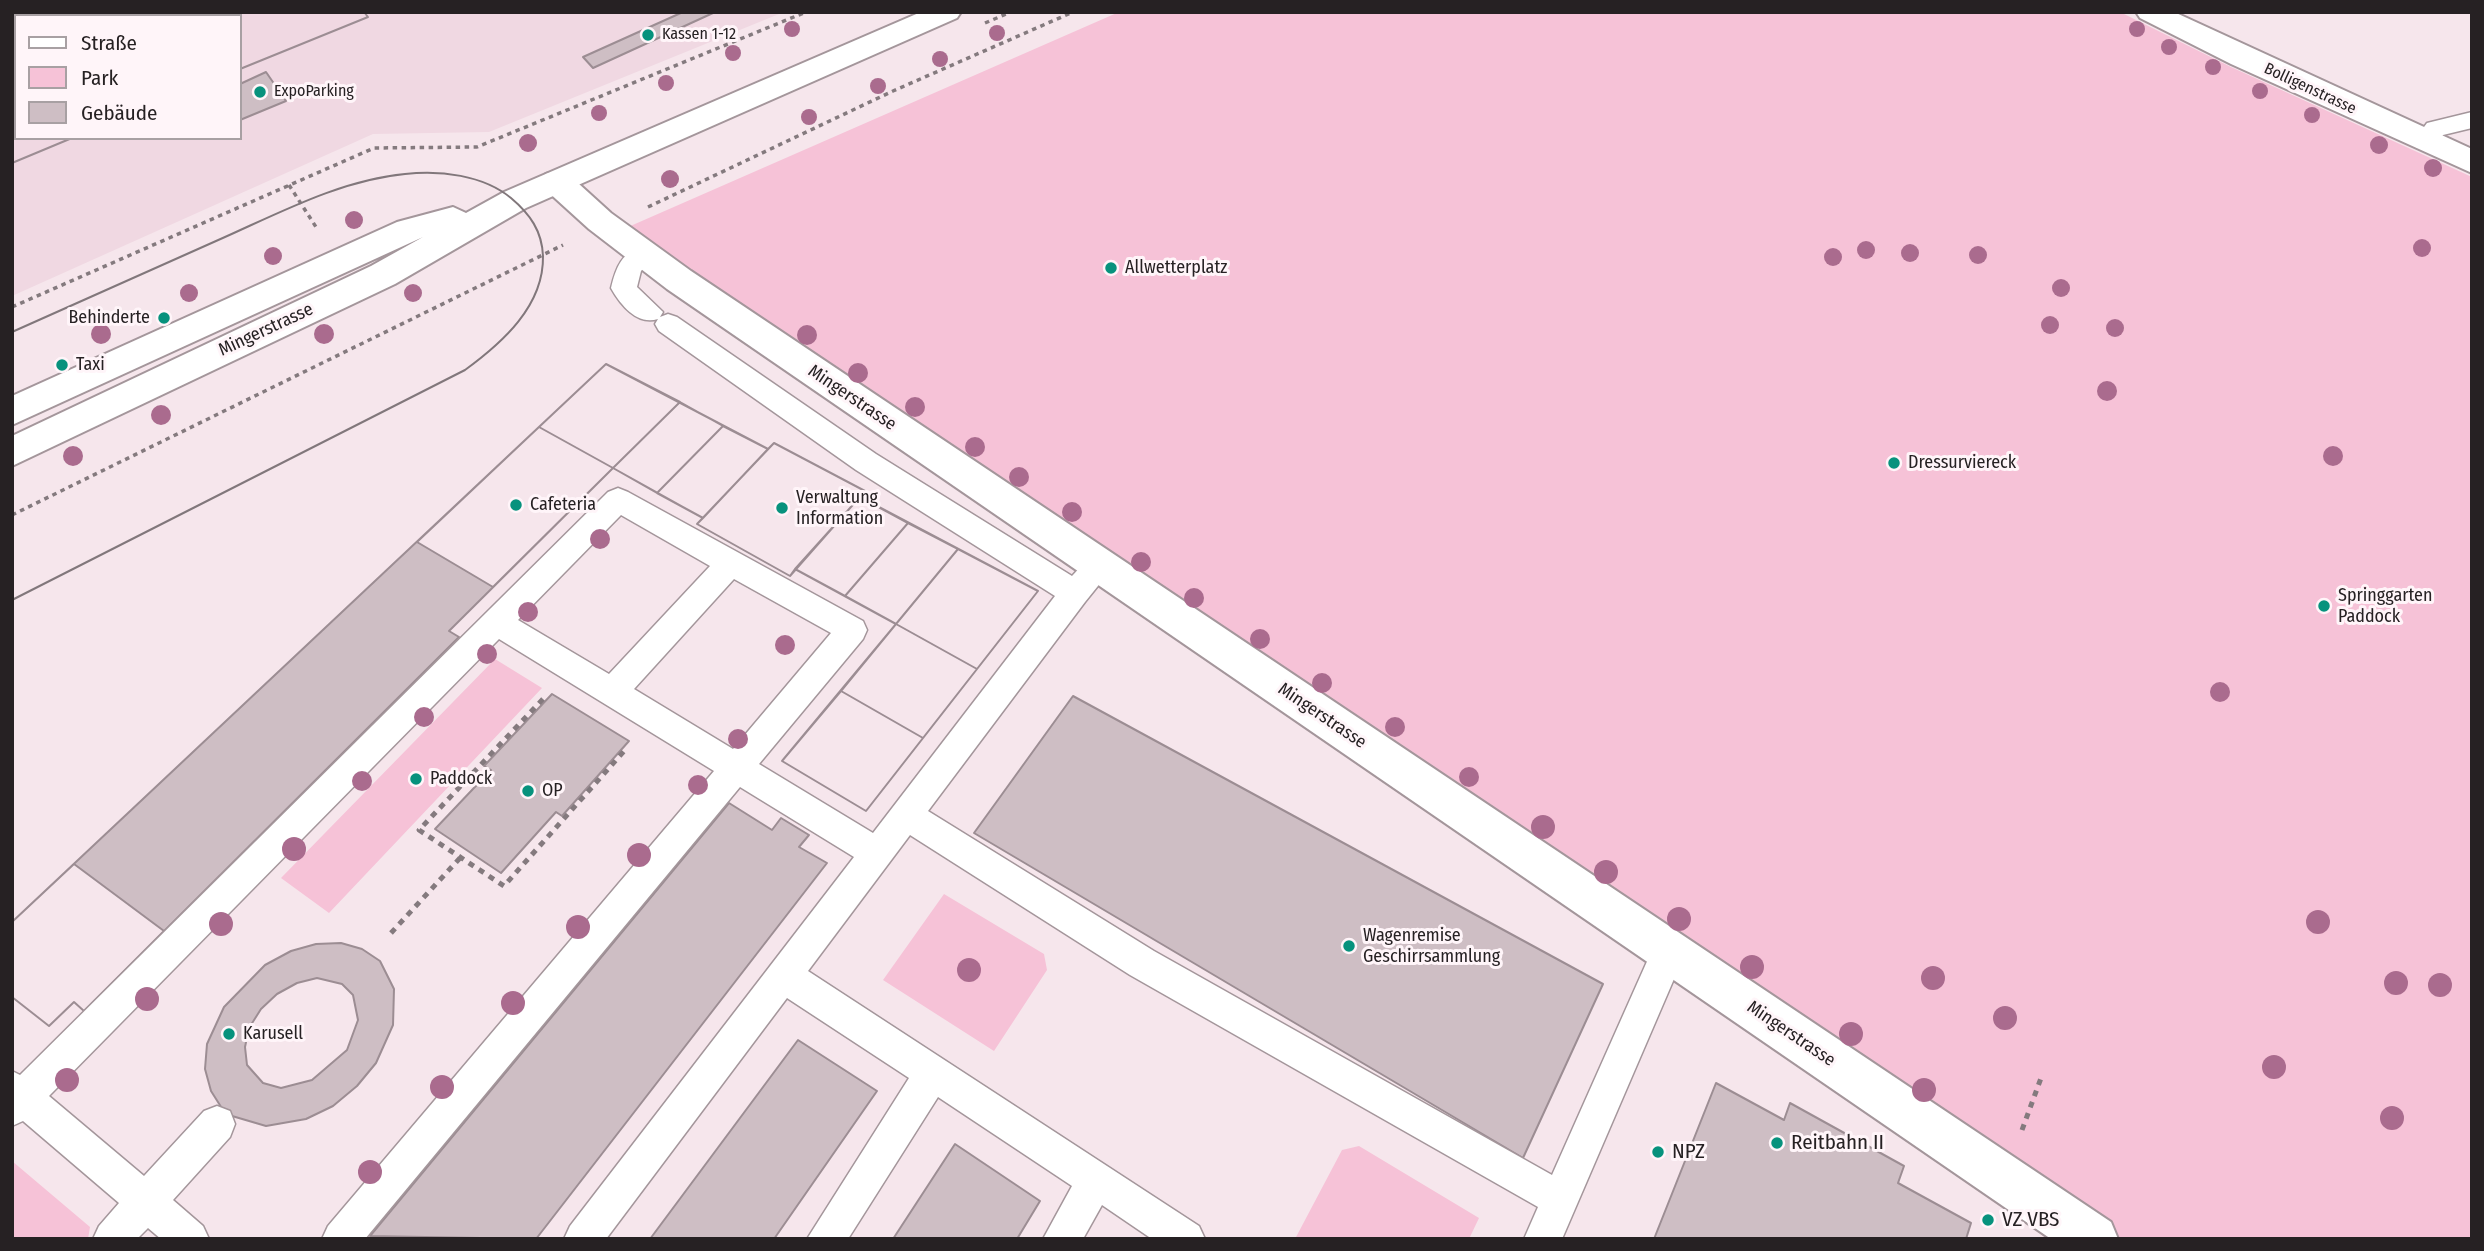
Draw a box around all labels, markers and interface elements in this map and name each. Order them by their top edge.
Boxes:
legend [14,14,242,140]
place label: Kassen 1-12 [662,25,736,45]
marker: Kassen 1-12 [640,27,656,43]
text: Straße [81,30,137,56]
street label: Bolligenstrasse [2261,59,2359,119]
text: Park [81,65,118,91]
place label: ExpoParking [274,82,354,102]
marker: ExpoParking [252,84,268,100]
text: Gebäude [81,100,157,126]
place label: Allwetterplatz [1125,257,1227,279]
marker: Allwetterplatz [1103,260,1119,276]
street label: Mingerstrasse [215,299,317,361]
place label: Behinderte [68,307,150,329]
marker: Behinderte [156,310,172,326]
place label: Taxi [76,354,105,376]
marker: Taxi [54,357,70,373]
street label: Mingerstrasse [804,361,900,435]
place label: Dressurviereck [1908,452,2016,474]
marker: Dressurviereck [1886,455,1902,471]
place label: Verwaltung Information [796,487,883,530]
place label: Cafeteria [530,494,596,516]
marker: Cafeteria [508,497,524,513]
marker: Verwaltung Information [774,500,790,516]
place label: Springgarten Paddock [2338,585,2432,628]
marker: Springgarten Paddock [2316,598,2332,614]
street label: Mingerstrasse [1274,679,1370,753]
place label: Paddock [430,768,492,790]
marker: Paddock [408,771,424,787]
place label: OP [542,780,563,802]
marker: OP [520,783,536,799]
place label: Wagenremise Geschirrsammlung [1363,925,1500,968]
marker: Wagenremise Geschirrsammlung [1341,938,1357,954]
street label: Mingerstrasse [1743,997,1839,1071]
place label: Karusell [243,1023,303,1045]
marker: Karusell [221,1026,237,1042]
place label: Reitbahn II [1791,1130,1884,1156]
marker: Reitbahn II [1769,1135,1785,1151]
place label: NPZ [1672,1139,1705,1165]
marker: NPZ [1650,1144,1666,1160]
place label: VZ VBS [2002,1207,2059,1233]
marker: VZ VBS [1980,1212,1996,1228]

